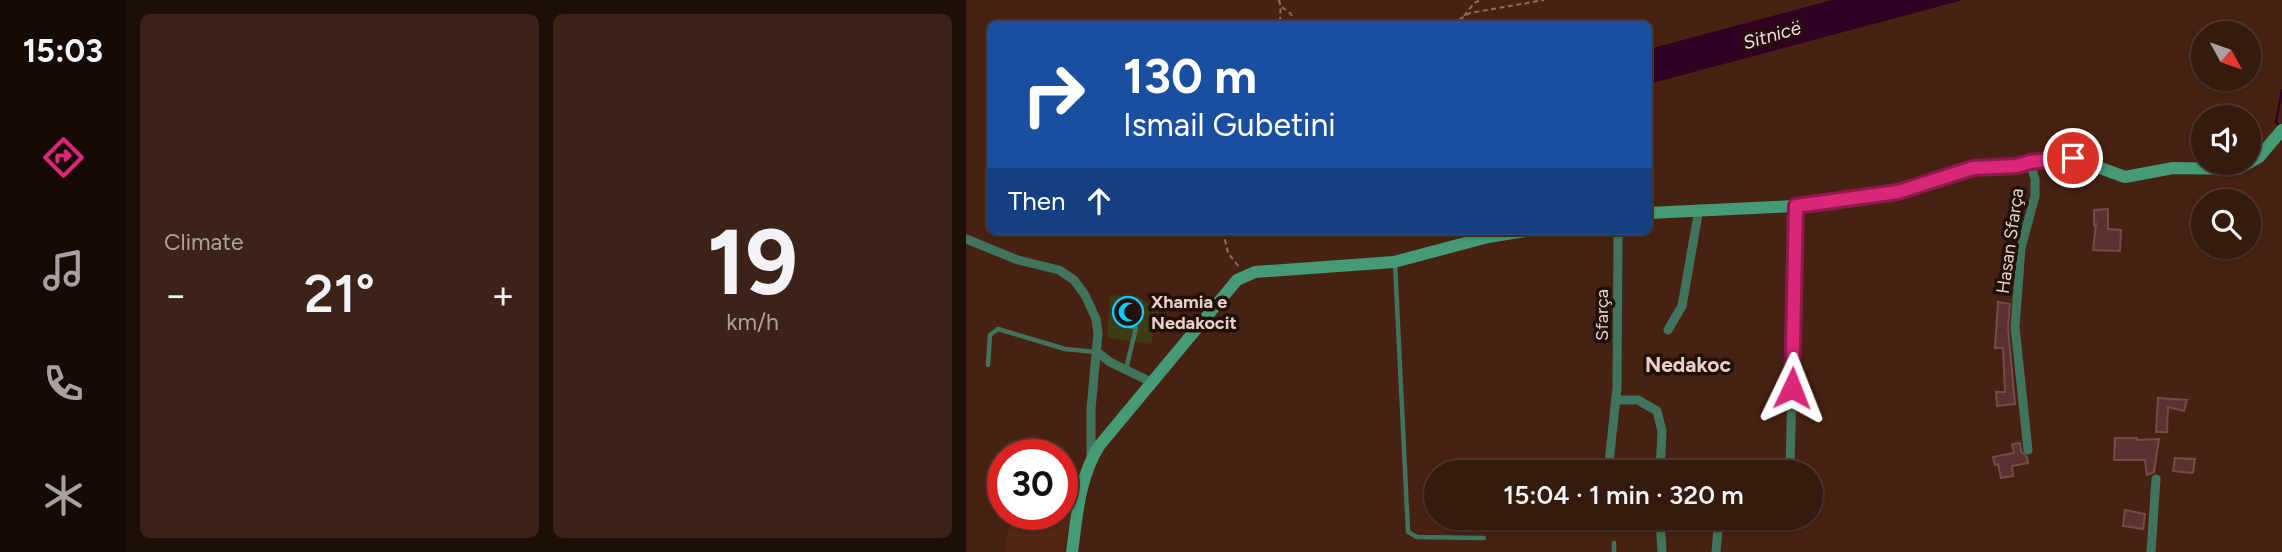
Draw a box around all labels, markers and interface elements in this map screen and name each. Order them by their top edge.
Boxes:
water label: Sitnicë [1740,16,1804,54]
north arrow [2191,21,2261,91]
map controls [2191,21,2261,259]
text: 15:03 [23,32,103,70]
text: 130 m [1123,46,1257,105]
icon: right [1008,49,1099,140]
button: sound [2191,105,2261,175]
text: Ismail Gubetini [1123,106,1336,144]
pin [2043,128,2103,188]
icon: directions [39,133,88,182]
icon: arrive [2054,139,2092,177]
icon: ahead [1080,182,1118,220]
text: Then [1008,185,1066,217]
street label: Hasan Sfarça [1992,187,2028,295]
button: search [2191,189,2261,259]
text: 19 [707,208,798,317]
text: Climate [164,228,243,256]
icon: music [39,246,88,295]
text: 21° [304,263,375,325]
text: − [164,272,188,318]
text: + [491,272,515,318]
street label: Sfarça [1591,289,1613,341]
place label: Xhamia e Nedakocit [1151,291,1237,334]
mosque icon: Xhamia e Nedakocit [1111,295,1145,329]
text: km/h [726,308,779,336]
position arrow [1755,351,1829,425]
district label: Nedakoc [1645,352,1732,377]
icon: phone [39,359,88,408]
speed limit sign: 30 [987,439,1078,530]
icon: climate [39,471,88,520]
text: 15:04 · 1 min · 320 m [1503,479,1744,511]

